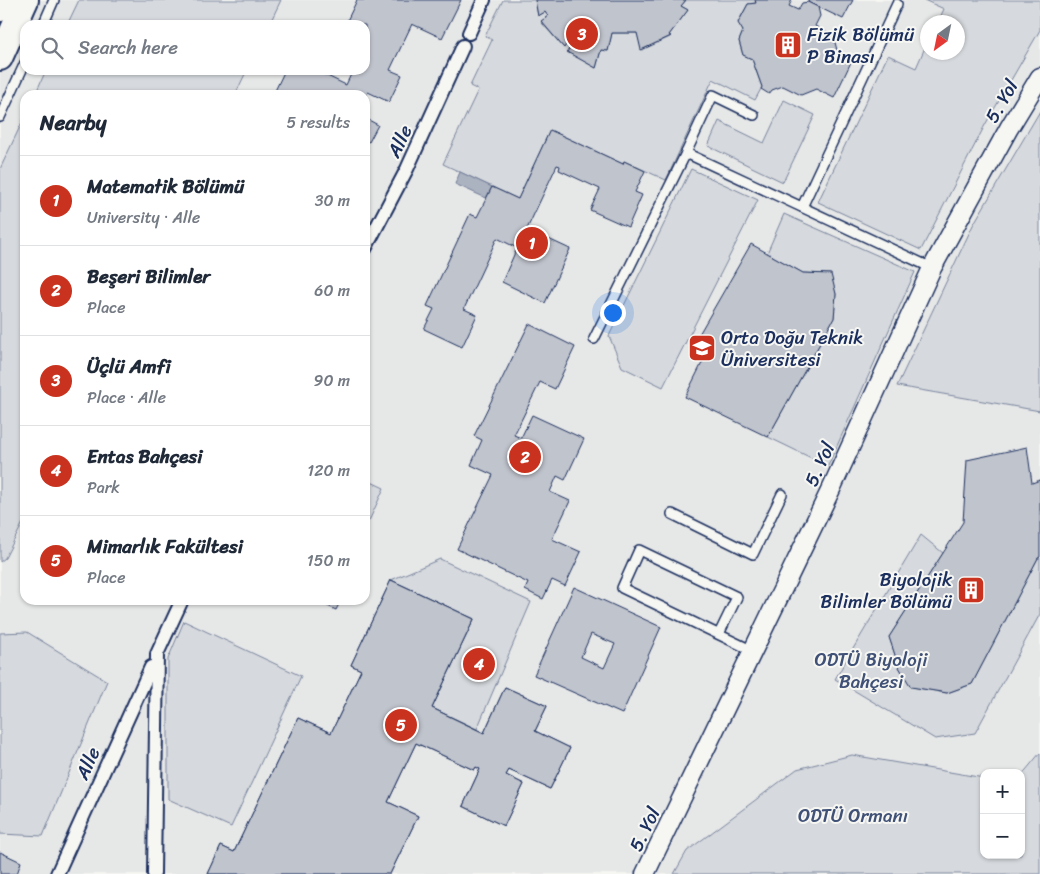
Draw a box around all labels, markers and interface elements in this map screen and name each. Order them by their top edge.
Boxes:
pin: 3 [566,15,598,53]
north arrow [920,15,965,60]
place label: Fizik Bölümü P Binası [807,18,915,73]
search box [20,20,370,75]
building icon: Fizik Bölümü P Binası [773,30,803,60]
text: Search here [78,31,178,64]
icon: search [38,34,66,62]
street label: 5. Yol [976,73,1027,129]
text: Nearby [40,104,106,142]
text: 5 results [286,108,350,137]
street label: Alle [377,119,421,164]
text: Matematik Bölümü [87,170,244,203]
text: 1 [53,186,59,215]
text: 30 m [315,186,350,215]
text: University · Alle [87,203,200,232]
pin: 1 [516,224,548,262]
text: Beşeri Bilimler [87,260,210,293]
text: 2 [51,276,61,305]
text: 60 m [314,276,350,305]
text: Place [87,293,126,322]
your location [600,300,626,326]
place label: Orta Doğu Teknik Üniversitesi [721,321,863,376]
school or university icon: Orta Doğu Teknik Üniversitesi [687,333,717,363]
text: Üçlü Amfi [87,350,171,383]
text: 3 [52,366,60,395]
text: 90 m [314,366,350,395]
text: Place · Alle [87,383,166,412]
street label: 5. Yol [795,436,844,492]
pin: 2 [509,438,541,476]
text: Entas Bahçesi [87,440,202,473]
text: 4 [51,456,61,485]
text: 120 m [307,456,350,485]
text: Park [87,473,120,502]
text: Mimarlık Fakültesi [87,530,243,563]
text: 5 [51,546,61,575]
text: 150 m [307,546,350,575]
text: Place [87,563,126,592]
place label: Biyolojik Bilimler Bölümü [820,563,953,618]
building icon: Biyolojik Bilimler Bölümü [956,575,986,605]
park label: ODTÜ Biyoloji Bahçesi [815,643,928,698]
pin: 4 [463,645,495,683]
pin: 5 [385,706,417,744]
street label: Alle [65,741,109,786]
map controls [980,769,1025,859]
button: + [980,769,1025,814]
park label: ODTÜ Ormanı [798,799,908,832]
street label: 5. Yol [620,801,670,857]
button: − [980,814,1025,859]

